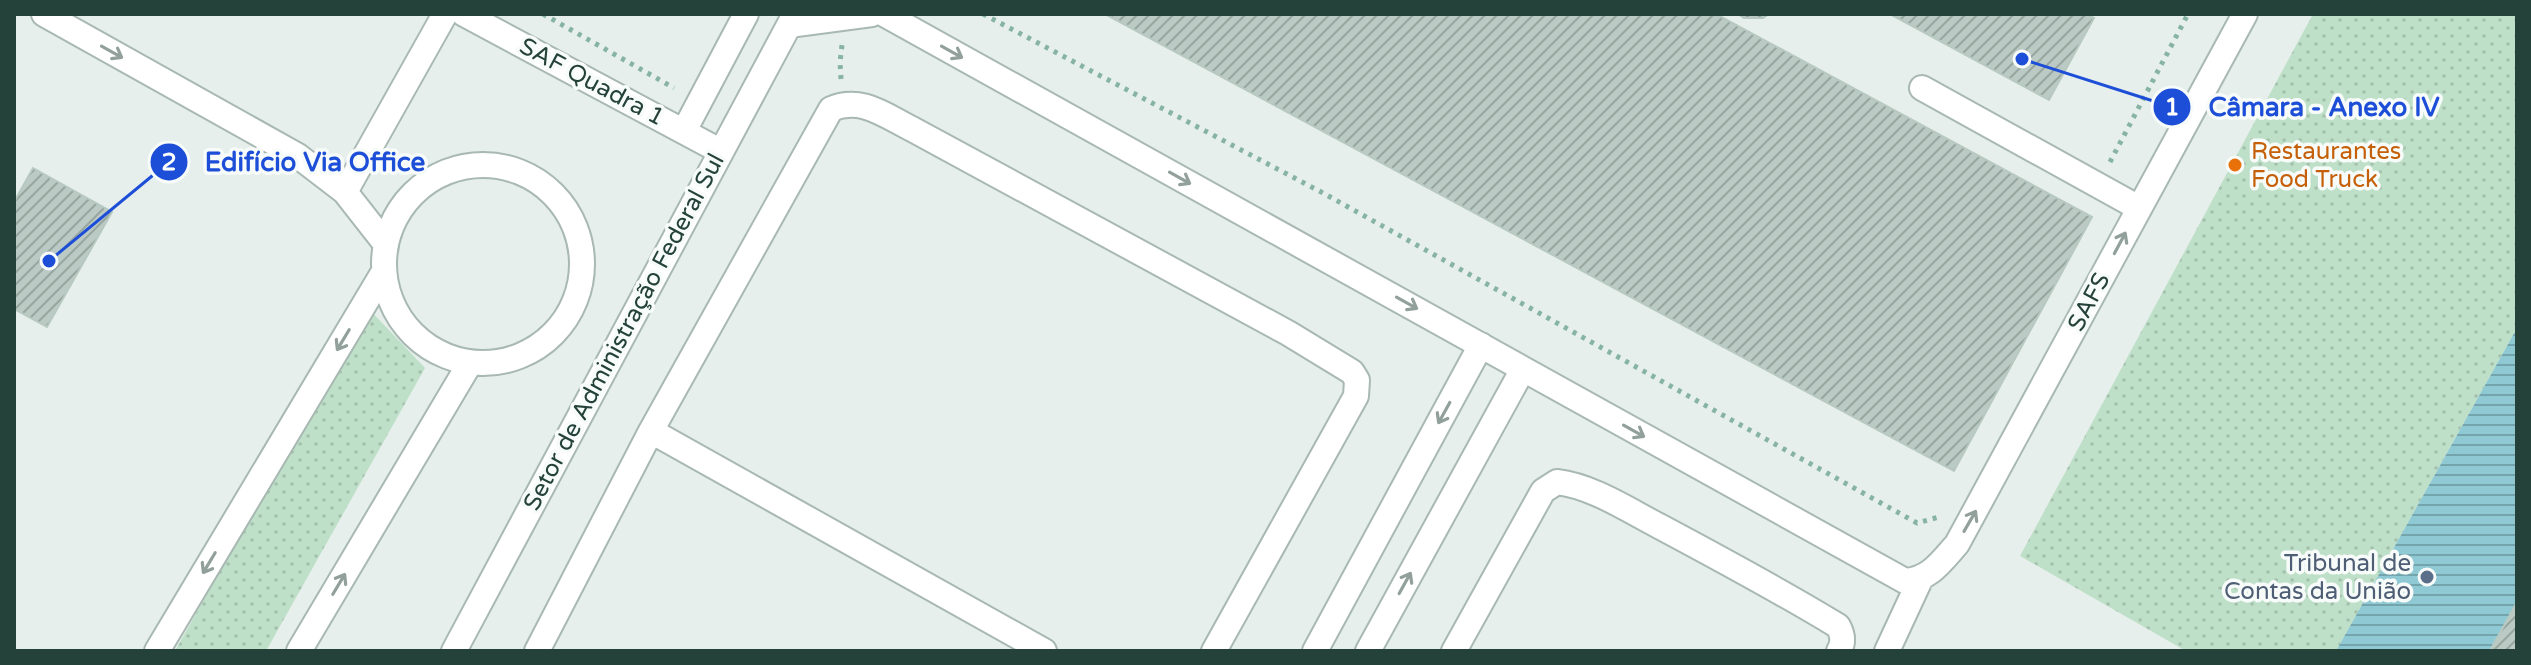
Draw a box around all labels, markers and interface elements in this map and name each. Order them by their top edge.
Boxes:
street label: SAF Quadra 1 [515,32,669,132]
one-way arrow [940,44,963,60]
one-way arrow [100,45,124,60]
callout: Câmara - Anexo IV [2152,82,2456,132]
text: Câmara - Anexo IV [2208,92,2440,123]
text: 1 [2164,93,2180,122]
callout: Edifício Via Office [149,137,441,187]
place label: Restaurantes Food Truck [2251,137,2401,194]
text: Edifício Via Office [205,147,425,178]
text: 2 [161,148,177,177]
street label: Setor de Administração Federal Sul [517,149,731,515]
marker: Restaurantes Food Truck [2226,156,2244,174]
one-way arrow [1167,170,1191,186]
one-way arrow [2113,232,2129,256]
street label: SAFS [2062,268,2116,336]
one-way arrow [1395,296,1419,312]
one-way arrow [335,328,351,351]
one-way arrow [1436,401,1451,425]
one-way arrow [1622,423,1645,439]
one-way arrow [1962,510,1978,533]
place label: Tribunal de Contas da União [2224,549,2411,606]
one-way arrow [201,551,217,574]
marker: Tribunal de Contas da União [2418,568,2436,586]
one-way arrow [1398,571,1414,595]
one-way arrow [331,573,347,596]

